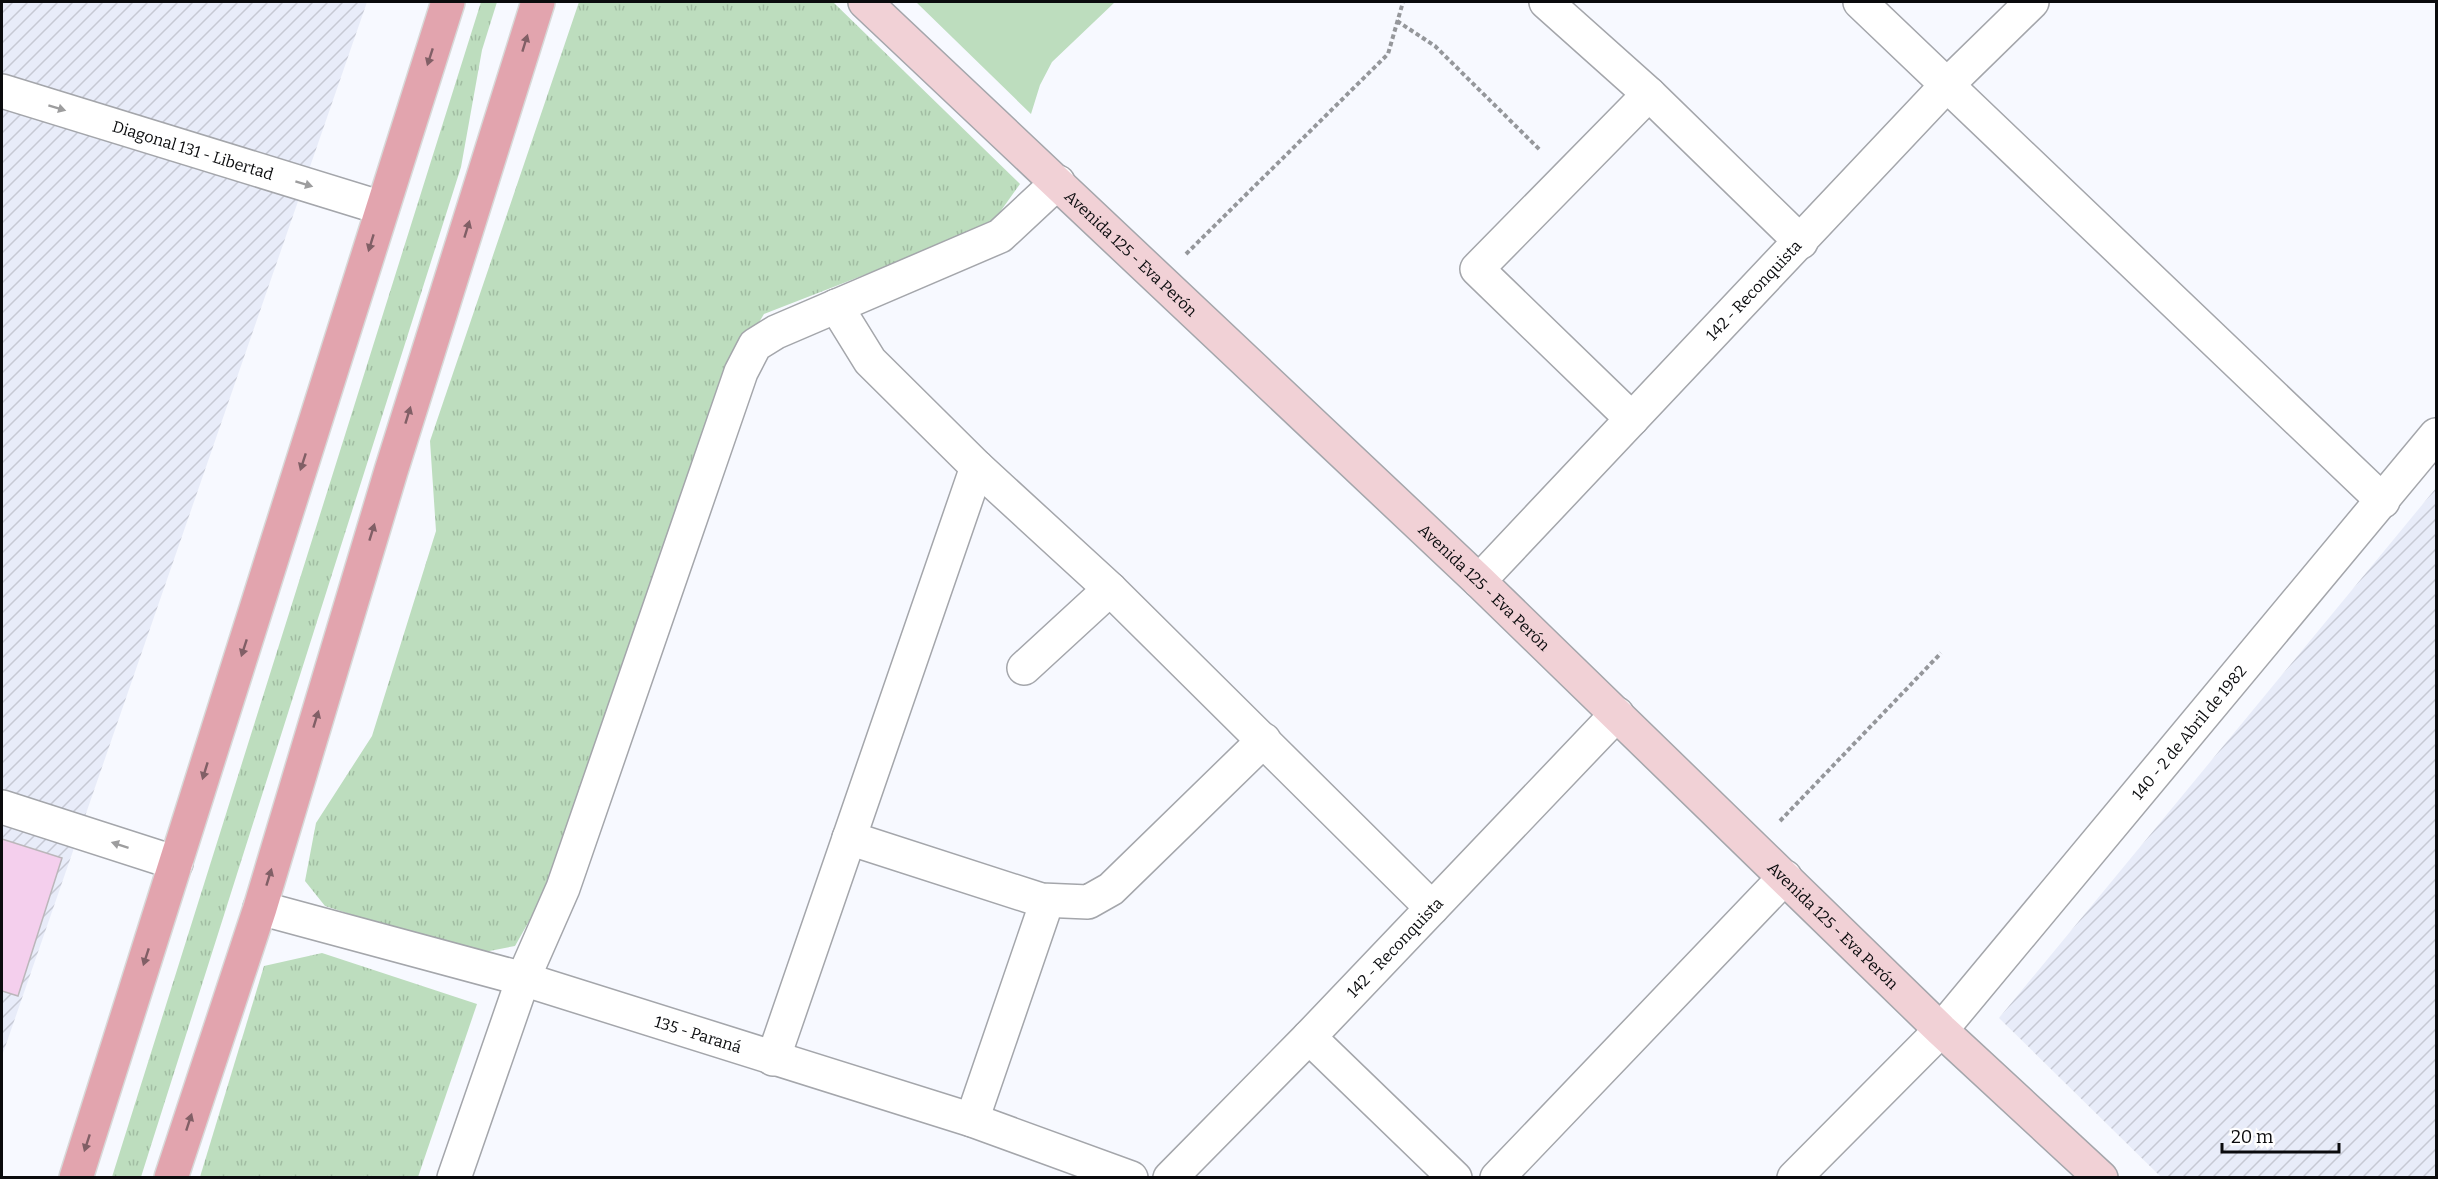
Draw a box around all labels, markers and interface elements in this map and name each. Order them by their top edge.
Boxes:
one-way arrow [521,34,530,52]
one-way arrow [425,48,435,66]
one-way arrow [48,104,66,113]
street label: Diagonal 131 - Libertad [110,117,276,184]
one-way arrow [295,180,313,189]
street label: Avenida 125 - Eva Perón [1061,187,1201,320]
one-way arrow [462,220,472,238]
one-way arrow [366,234,376,252]
street label: 142 - Reconquista [1702,236,1806,344]
one-way arrow [404,406,413,424]
one-way arrow [298,453,307,471]
street label: Avenida 125 - Eva Perón [1414,520,1554,655]
one-way arrow [368,523,377,541]
one-way arrow [239,639,248,657]
street label: 140 - 2 de Abril de 1982 [2128,662,2250,803]
one-way arrow [312,710,321,728]
one-way arrow [200,762,209,780]
one-way arrow [111,840,129,849]
street label: Avenida 125 - Eva Perón [1764,858,1902,993]
one-way arrow [265,868,274,886]
street label: 142 - Reconquista [1343,894,1447,1001]
one-way arrow [141,948,151,966]
street label: 135 - Paraná [652,1012,744,1057]
one-way arrow [185,1113,194,1131]
scale bar [2222,1116,2339,1154]
text: 20 m [2231,1126,2273,1148]
one-way arrow [82,1134,92,1152]

